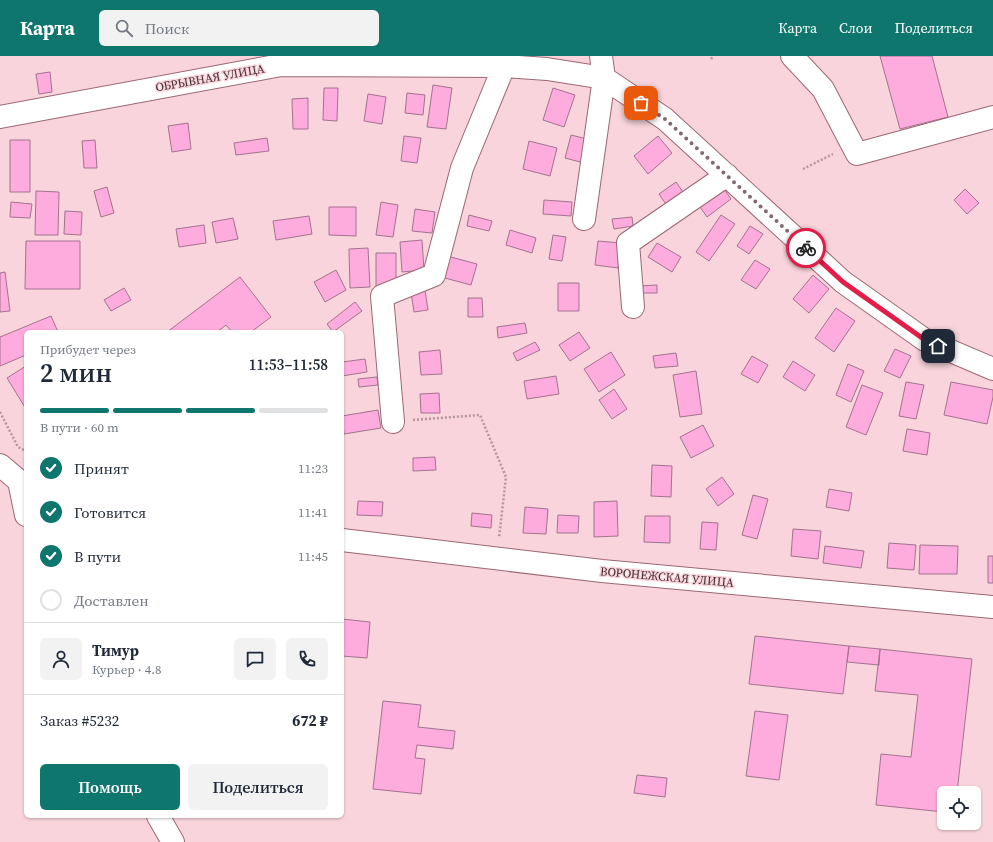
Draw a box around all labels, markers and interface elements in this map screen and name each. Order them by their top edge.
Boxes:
search box [99,10,379,46]
text: Карта [20,15,75,41]
icon: search [113,17,135,39]
text: Поиск [145,18,189,39]
text: Карта [778,18,817,38]
text: Слои [839,18,873,38]
text: Поделиться [895,18,973,38]
street label: ОБРЫВНАЯ УЛИЦА [154,61,266,95]
pin [624,86,658,120]
icon: bag [630,92,652,114]
courier [786,228,826,268]
icon: bike [795,237,817,259]
pin [921,329,955,363]
icon: home [927,335,949,357]
text: Прибудет через [40,341,136,358]
text: 11:53–11:58 [249,354,328,375]
text: 2 мин [40,355,112,391]
text: В пути · 60 m [40,419,119,436]
icon: check [40,457,62,479]
text: Принят [74,458,129,479]
text: 11:23 [298,460,328,477]
icon: check [40,501,62,523]
text: Готовится [74,502,146,523]
text: 11:41 [298,504,328,521]
icon: check [40,545,62,567]
text: В пути [74,546,121,567]
text: 11:45 [298,548,328,565]
street label: ВОРОНЕЖСКАЯ УЛИЦА [599,563,735,591]
text: Доставлен [74,590,149,611]
button: person [40,638,82,680]
button: chat [234,638,276,680]
button: phone [286,638,328,680]
text: Тимур [92,640,139,661]
text: Курьер · 4.8 [92,661,162,678]
text: Заказ #5232 [40,710,119,731]
text: 672 ₽ [292,710,328,731]
button: Помощь [40,764,180,810]
button: Поделиться [188,764,328,810]
map controls [937,786,981,830]
button: locate [937,786,981,830]

